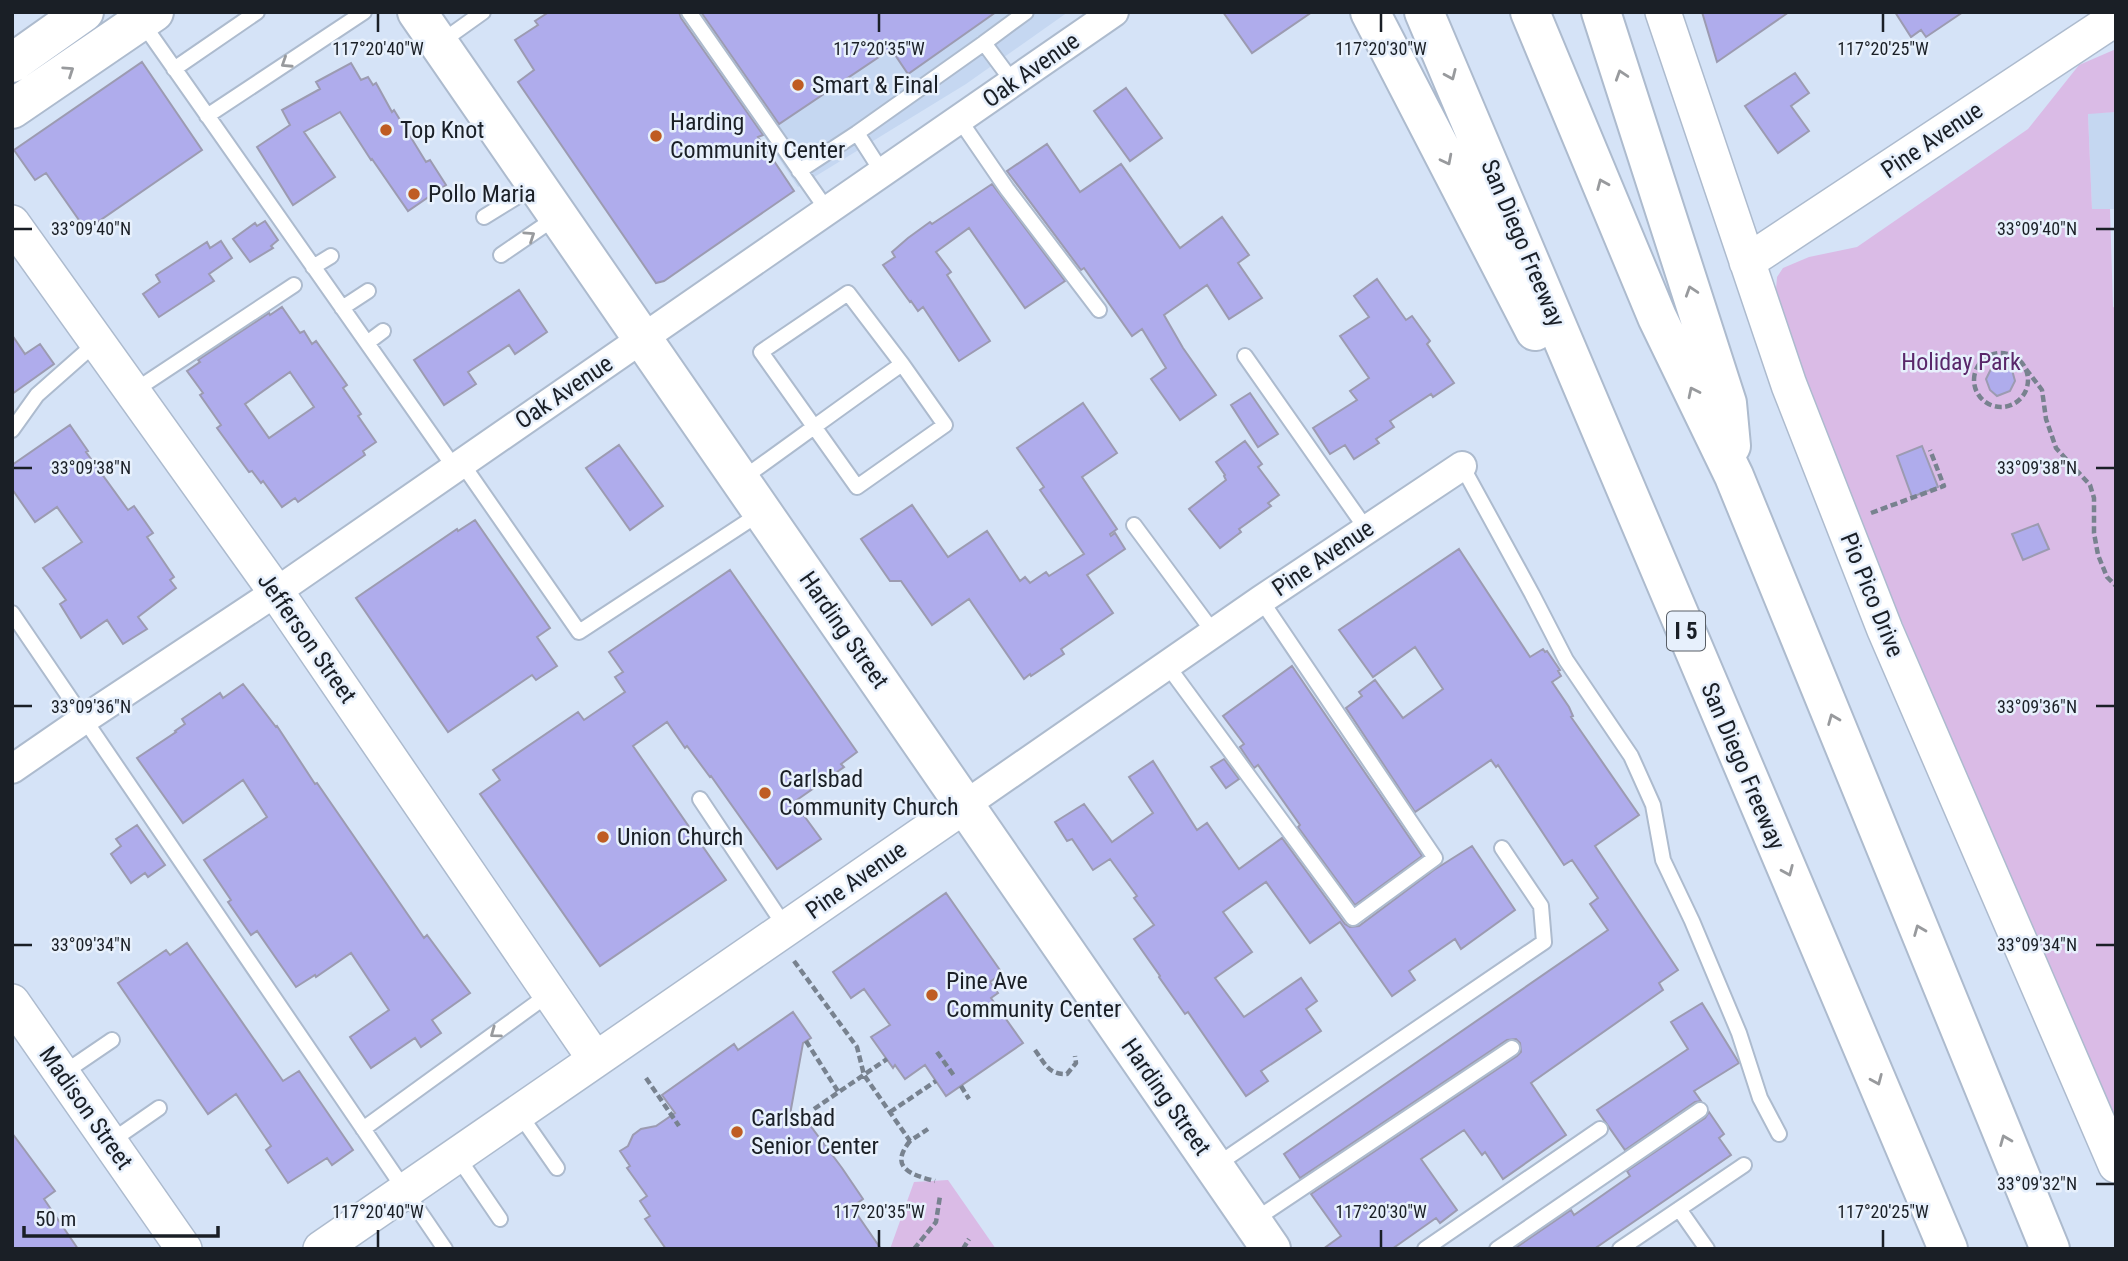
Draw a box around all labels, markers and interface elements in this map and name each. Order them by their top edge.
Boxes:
street label: Oak Avenue [977,27,1085,113]
text: 117°20'40"W [332,38,424,59]
text: 117°20'35"W [833,38,925,59]
text: 117°20'30"W [1335,38,1427,59]
text: 117°20'25"W [1837,38,1929,59]
one-way arrow [281,55,294,68]
one-way arrow [61,66,74,79]
one-way arrow [1443,68,1457,80]
one-way arrow [1615,69,1630,81]
place label: Smart & Final [812,71,939,99]
marker: Smart & Final [790,77,806,93]
street label: Pine Avenue [1876,96,1988,184]
place label: Harding Community Center [670,108,845,164]
place label: Top Knot [400,116,484,144]
marker: Top Knot [378,122,394,138]
marker: Harding Community Center [648,128,664,144]
one-way arrow [1438,153,1452,165]
street label: San Diego Freeway [1475,155,1571,331]
one-way arrow [1596,179,1610,191]
place label: Pollo Maria [428,180,536,208]
marker: Pollo Maria [406,186,422,202]
text: 33°09'40"N [51,218,131,239]
text: 33°09'40"N [1997,218,2077,239]
one-way arrow [522,231,535,244]
one-way arrow [1685,285,1699,298]
park label: Holiday Park [1901,348,2021,376]
street label: Oak Avenue [510,349,618,435]
one-way arrow [1688,387,1702,399]
text: 33°09'38"N [51,457,131,478]
text: 33°09'38"N [1997,457,2077,478]
street label: Pine Avenue [1267,514,1379,602]
street label: Pio Pico Drive [1834,529,1910,661]
street label: Harding Street [794,566,894,694]
street label: Jefferson Street [252,567,362,709]
road number: I 5 [1667,611,1705,650]
street label: San Diego Freeway [1695,678,1791,854]
text: 33°09'36"N [51,696,131,717]
text: 33°09'36"N [1997,696,2077,717]
one-way arrow [1827,714,1841,726]
place label: Carlsbad Community Church [779,765,959,821]
marker: Carlsbad Community Church [757,785,773,801]
place label: Union Church [617,823,743,851]
marker: Union Church [595,829,611,845]
street label: Pine Avenue [800,835,912,925]
one-way arrow [1780,864,1794,876]
one-way arrow [1913,924,1927,937]
text: 33°09'34"N [51,934,131,955]
text: 33°09'34"N [1997,934,2077,955]
place label: Pine Ave Community Center [946,967,1121,1023]
marker: Pine Ave Community Center [924,987,940,1003]
one-way arrow [490,1025,503,1037]
street label: Harding Street [1116,1033,1216,1161]
street label: Madison Street [33,1041,139,1175]
one-way arrow [1869,1073,1883,1086]
place label: Carlsbad Senior Center [751,1104,879,1160]
marker: Carlsbad Senior Center [729,1124,745,1140]
one-way arrow [2000,1135,2014,1147]
text: 33°09'32"N [1997,1173,2077,1194]
scale bar [24,1194,219,1238]
text: 117°20'40"W [332,1201,424,1222]
text: 117°20'35"W [833,1201,925,1222]
text: 117°20'30"W [1335,1201,1427,1222]
text: 117°20'25"W [1837,1201,1929,1222]
text: 50 m [35,1207,76,1231]

